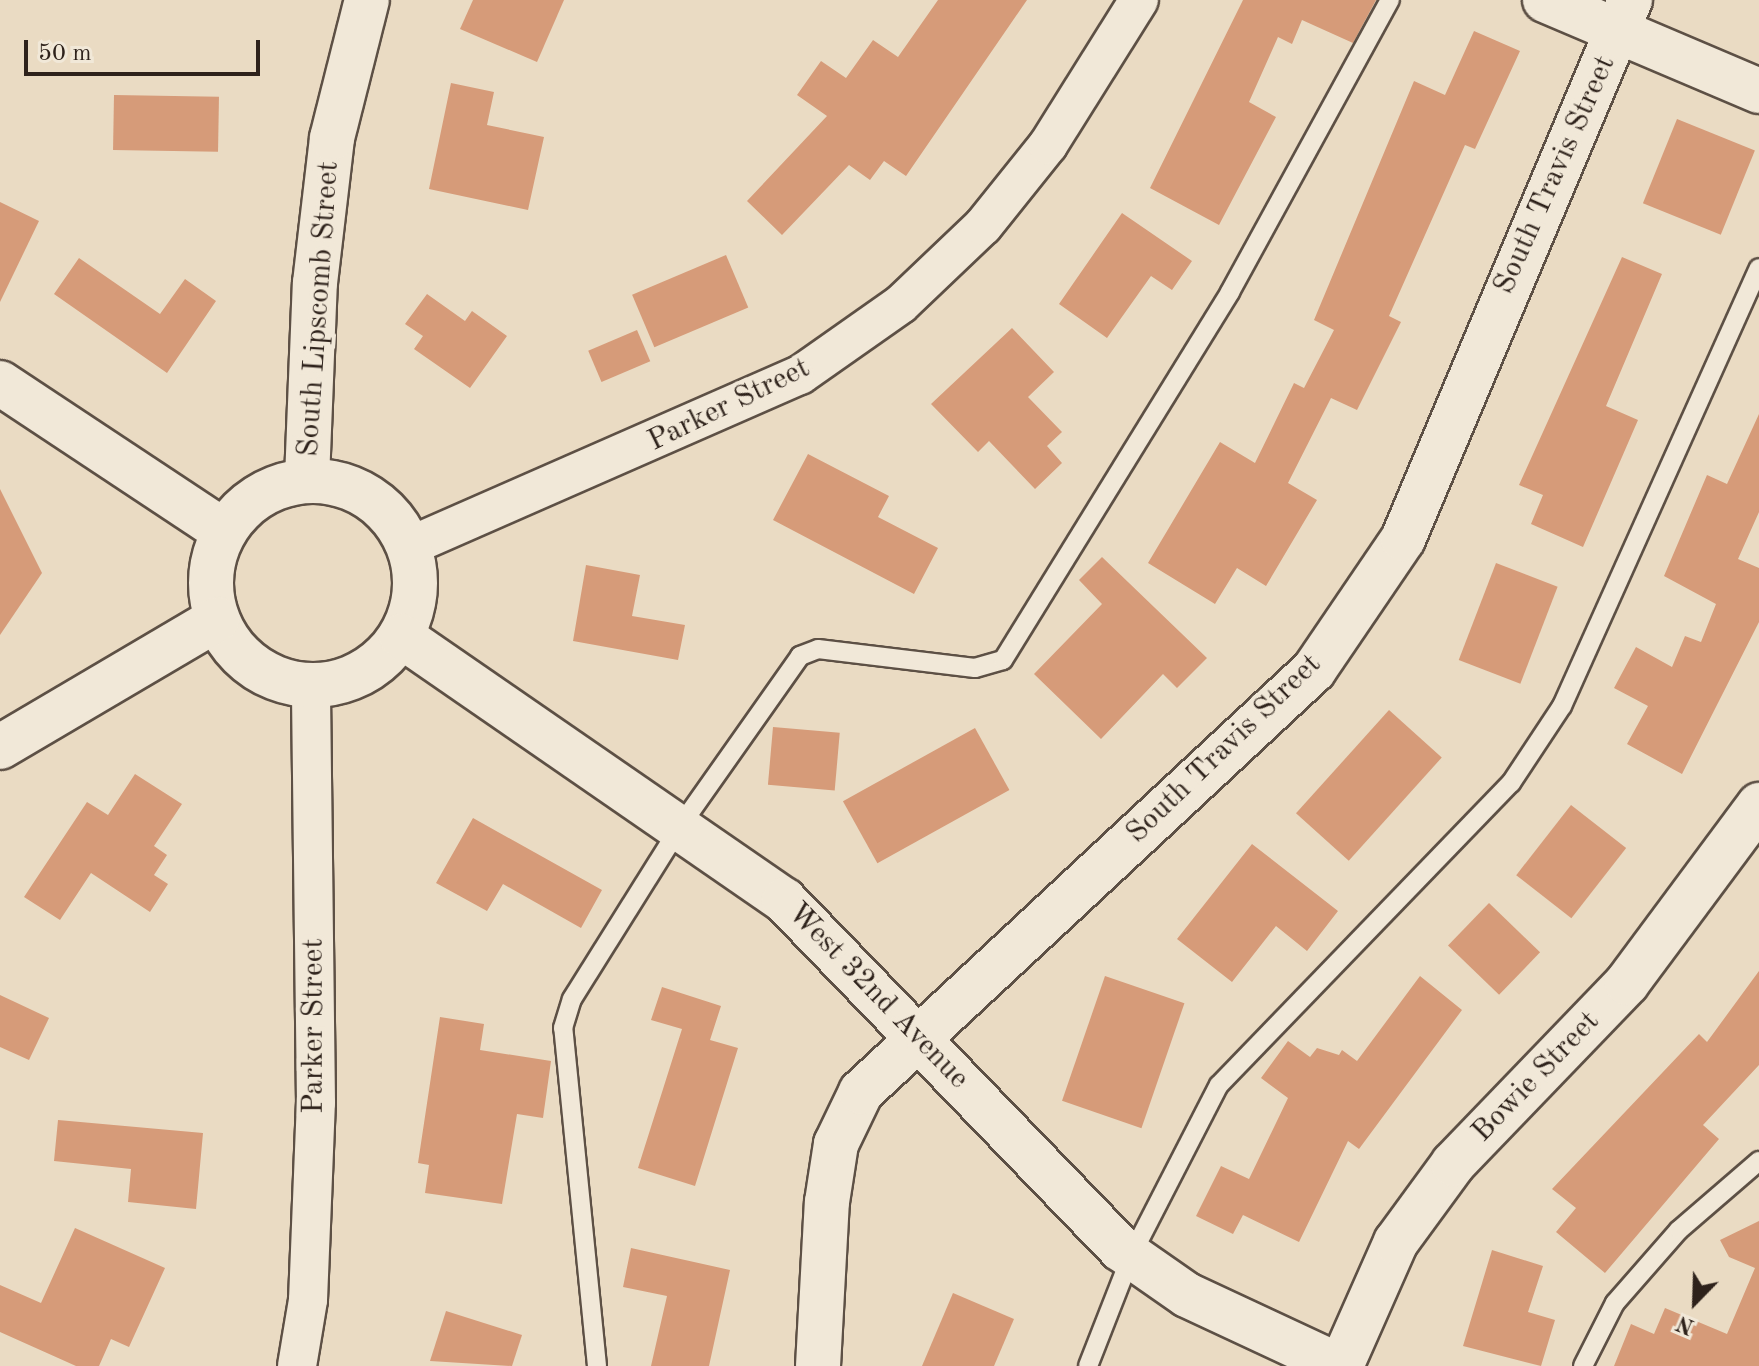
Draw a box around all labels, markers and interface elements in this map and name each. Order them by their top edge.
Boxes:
scale bar [28,24,264,74]
text: 50 m [38,42,92,66]
street label: South Travis Street [1486,50,1624,300]
street label: South Lipscomb Street [291,160,347,458]
street label: Parker Street [642,350,816,460]
street label: South Travis Street [1119,647,1329,851]
street label: West 32nd Avenue [780,895,976,1097]
street label: Parker Street [296,938,332,1114]
street label: Bowie Street [1465,1004,1607,1150]
north arrow [1655,1262,1735,1342]
text: N [1674,1311,1698,1338]

